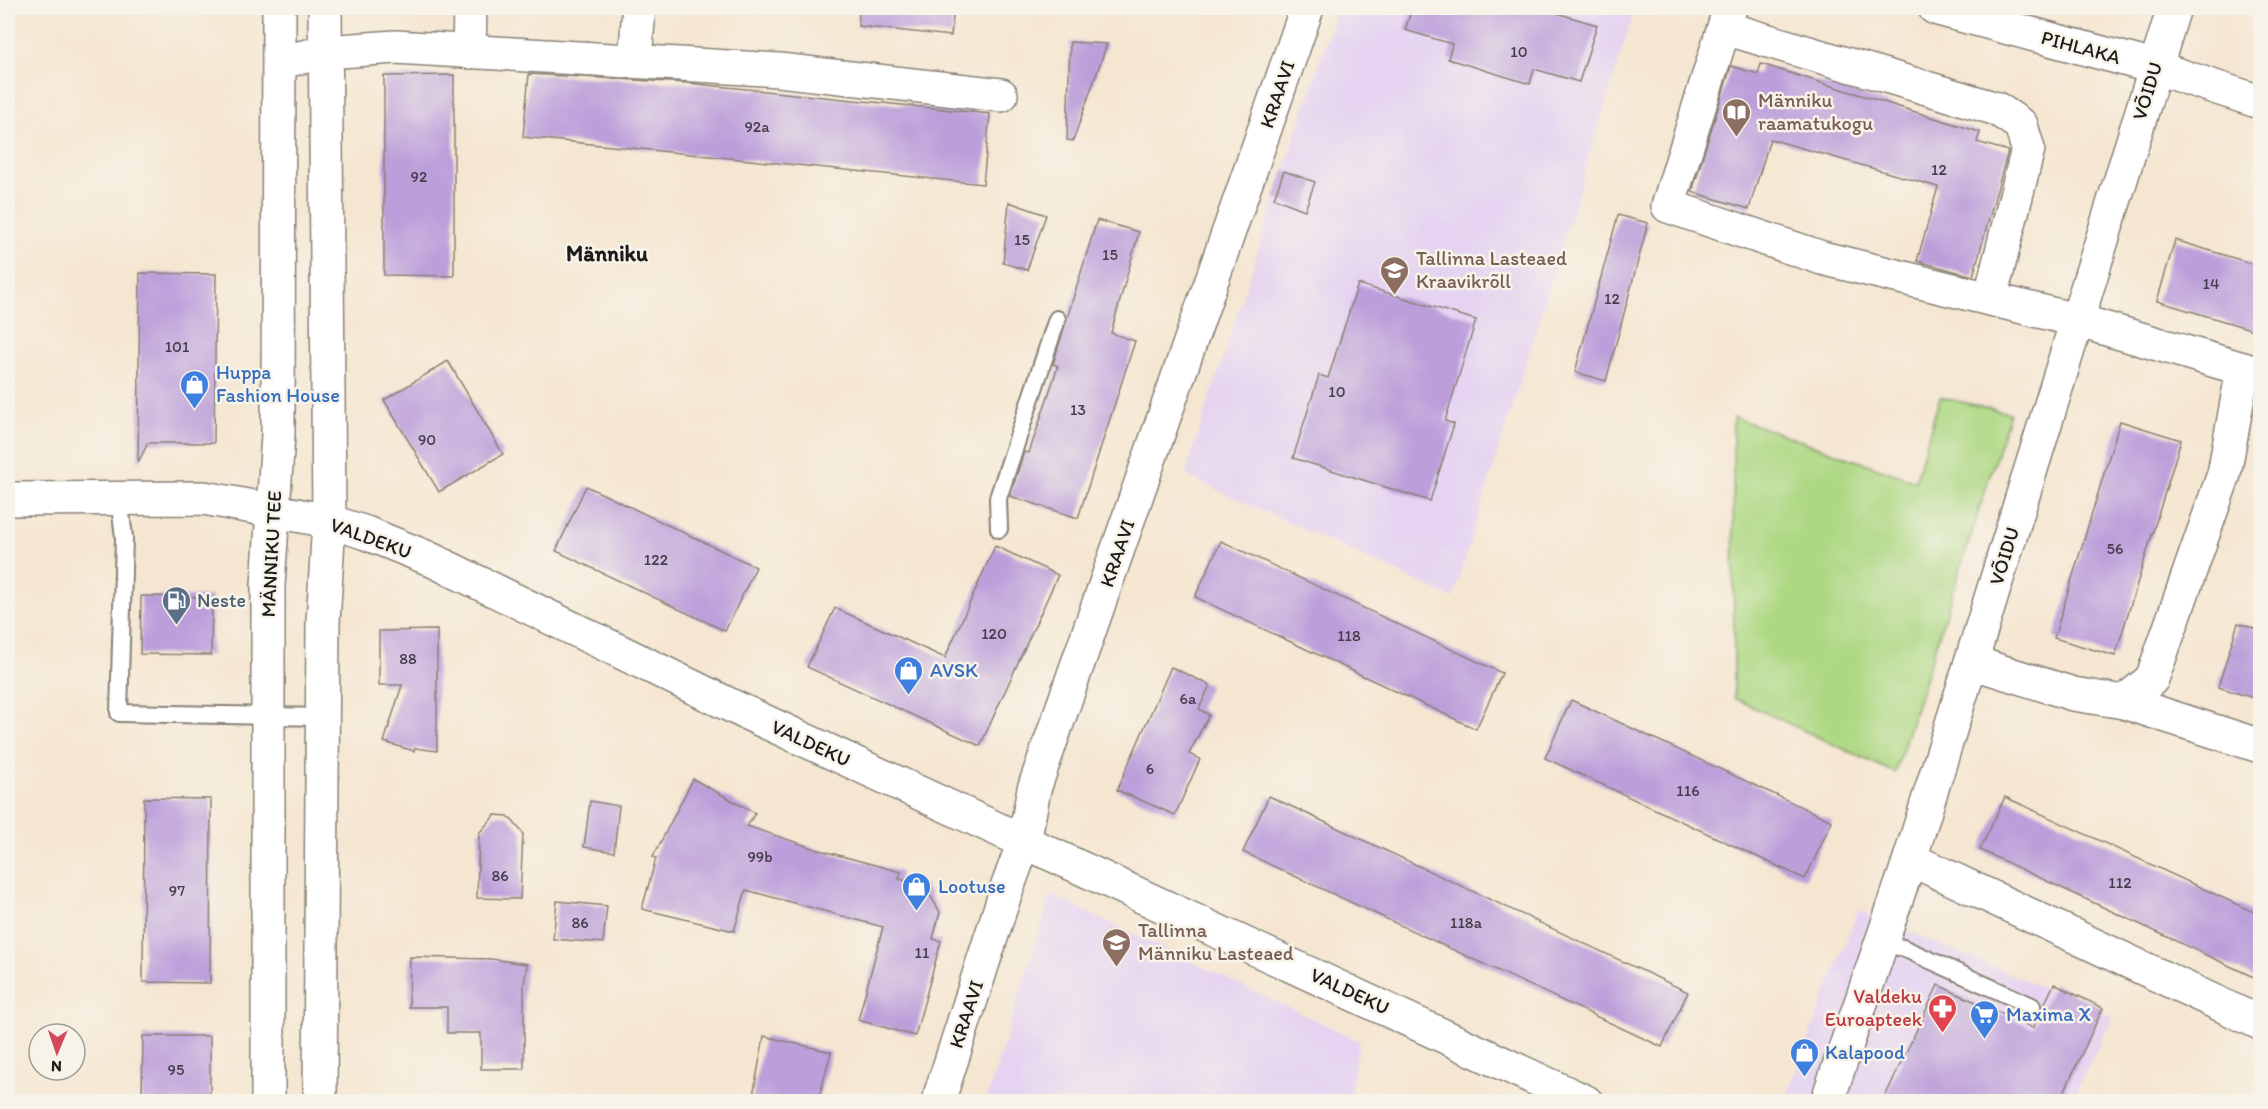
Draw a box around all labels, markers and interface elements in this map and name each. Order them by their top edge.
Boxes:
street label: PIHLAKA [2039,25,2124,69]
house number: 10 [1510,42,1528,61]
street label: KRAAVI [1254,57,1300,131]
street label: VÕIDU [2127,59,2167,123]
place label: Männiku raamatukogu [1758,88,1873,135]
library icon: Männiku raamatukogu [1721,96,1753,138]
house number: 92a [744,117,770,136]
house number: 12 [1931,160,1948,179]
house number: 92 [411,167,428,186]
house number: 15 [1014,230,1030,249]
district label: Männiku [566,240,648,267]
house number: 15 [1102,245,1118,264]
place label: Tallinna Lasteaed Kraavikrõll [1416,246,1567,293]
school or university icon: Tallinna Lasteaed Kraavikrõll [1379,254,1411,296]
house number: 14 [2202,274,2220,293]
house number: 12 [1604,289,1621,308]
house number: 101 [165,337,190,356]
place label: Huppa Fashion House [216,360,340,407]
shop icon: Huppa Fashion House [179,368,211,410]
house number: 10 [1328,382,1346,401]
house number: 13 [1070,400,1086,419]
house number: 90 [418,430,436,449]
street label: MÄNNIKU TEE [256,490,286,618]
street label: VALDEKU [327,512,415,564]
street label: KRAAVI [1094,516,1140,590]
street label: VÕIDU [1984,524,2024,588]
house number: 56 [2107,539,2123,558]
house number: 122 [644,550,669,569]
fuel station icon: Neste [160,584,192,626]
place label: Neste [197,588,246,612]
house number: 120 [981,624,1007,643]
house number: 118 [1337,626,1361,645]
house number: 88 [399,649,417,668]
shop icon: AVSK [893,654,925,696]
place label: AVSK [930,658,978,682]
house number: 6a [1180,689,1197,708]
street label: VALDEKU [768,714,854,772]
house number: 6 [1146,759,1154,778]
house number: 116 [1676,781,1700,800]
house number: 99b [747,847,773,866]
house number: 86 [491,866,509,885]
shop icon: Lootuse [901,870,933,912]
house number: 112 [2108,873,2132,892]
place label: Lootuse [938,874,1006,898]
house number: 97 [169,881,185,900]
house number: 86 [571,913,589,932]
house number: 118a [1450,913,1483,932]
place label: Tallinna Männiku Lasteaed [1138,918,1294,965]
school or university icon: Tallinna Männiku Lasteaed [1101,926,1133,968]
house number: 11 [915,943,930,962]
street label: VALDEKU [1307,962,1393,1020]
street label: KRAAVI [944,977,988,1051]
place label: Valdeku Euroapteek [1825,984,1923,1031]
pharmacy icon: Valdeku Euroapteek [1927,992,1959,1034]
supermarket icon: Maxima X [1969,998,2001,1040]
place label: Maxima X [2006,1002,2091,1026]
north arrow [27,1022,87,1082]
shop icon: Kalapood [1788,1036,1820,1078]
place label: Kalapood [1825,1040,1905,1064]
text: N [51,1057,62,1076]
house number: 95 [168,1060,184,1079]

